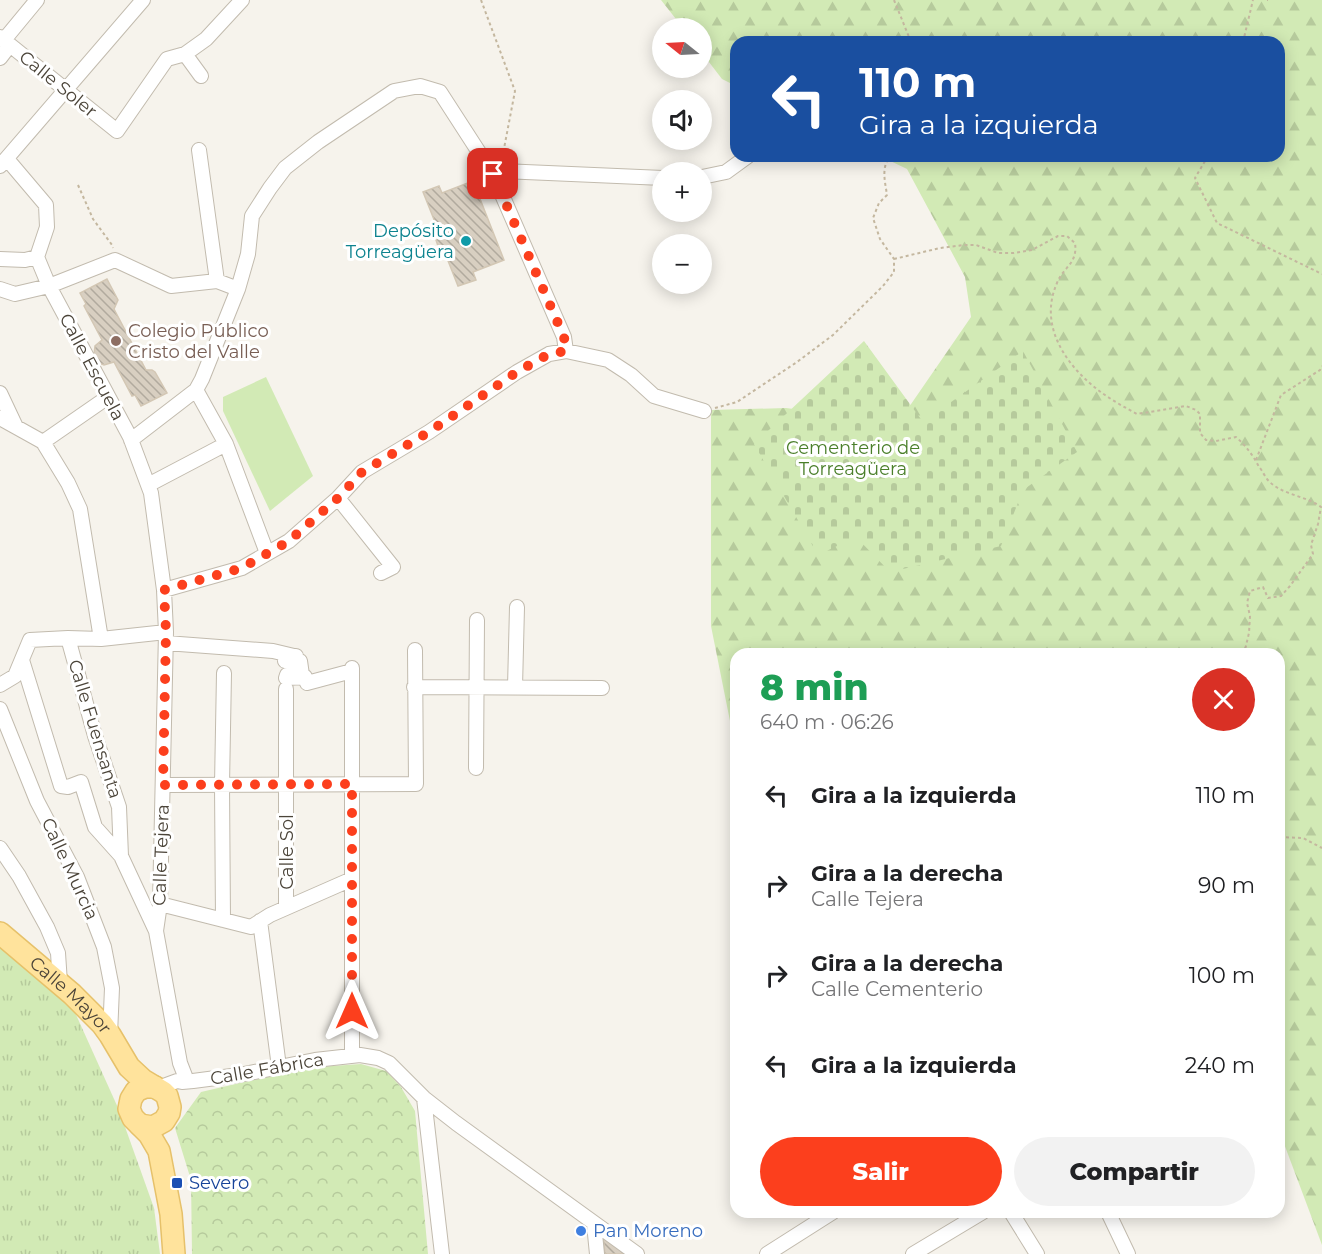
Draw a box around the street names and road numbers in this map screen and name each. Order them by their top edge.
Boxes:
street label: Calle Soler [15,46,101,122]
street label: Calle Escuela [55,310,129,424]
street label: Calle Fuensanta [63,657,127,801]
street label: Calle Tejera [148,804,174,906]
street label: Calle Murcia [37,814,103,924]
street label: Calle Sol [276,814,298,890]
street label: Calle Mayor [25,952,116,1038]
street label: Calle Fábrica [208,1048,326,1090]

